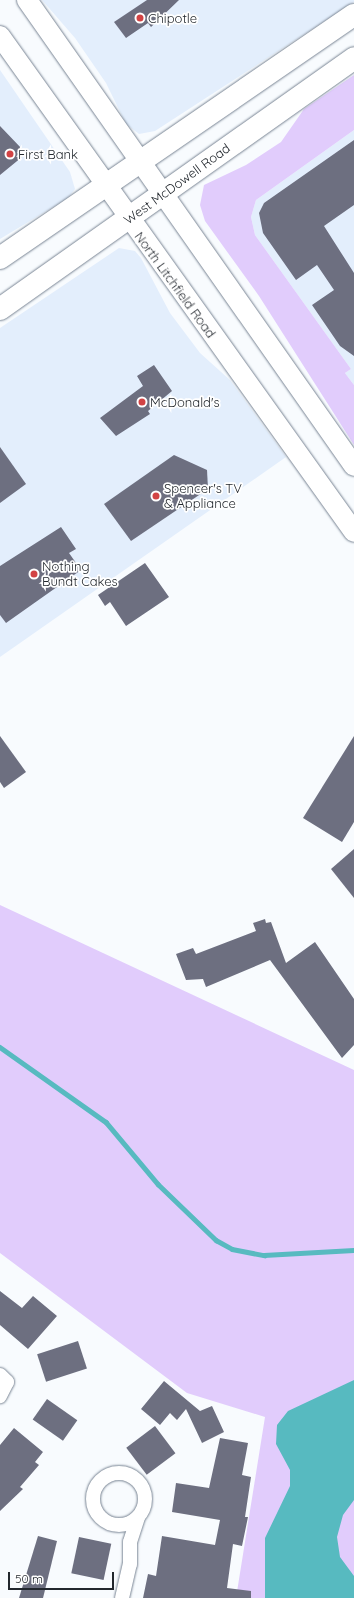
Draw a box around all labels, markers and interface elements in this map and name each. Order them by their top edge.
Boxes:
place label: Chipotle [148,10,197,26]
marker: Chipotle [135,13,145,23]
street label: West McDowell Road [121,140,233,228]
place label: First Bank [18,146,78,162]
marker: First Bank [5,149,15,159]
street label: North Litchfield Road [131,229,219,341]
place label: McDonald's [150,394,220,410]
marker: McDonald's [137,397,147,407]
place label: Spencer's TV & Appliance [164,481,242,512]
marker: Spencer's TV & Appliance [151,491,161,501]
place label: Nothing Bundt Cakes [42,559,118,590]
marker: Nothing Bundt Cakes [29,569,39,579]
scale bar [10,1564,116,1590]
text: 50 m [15,1571,43,1586]

